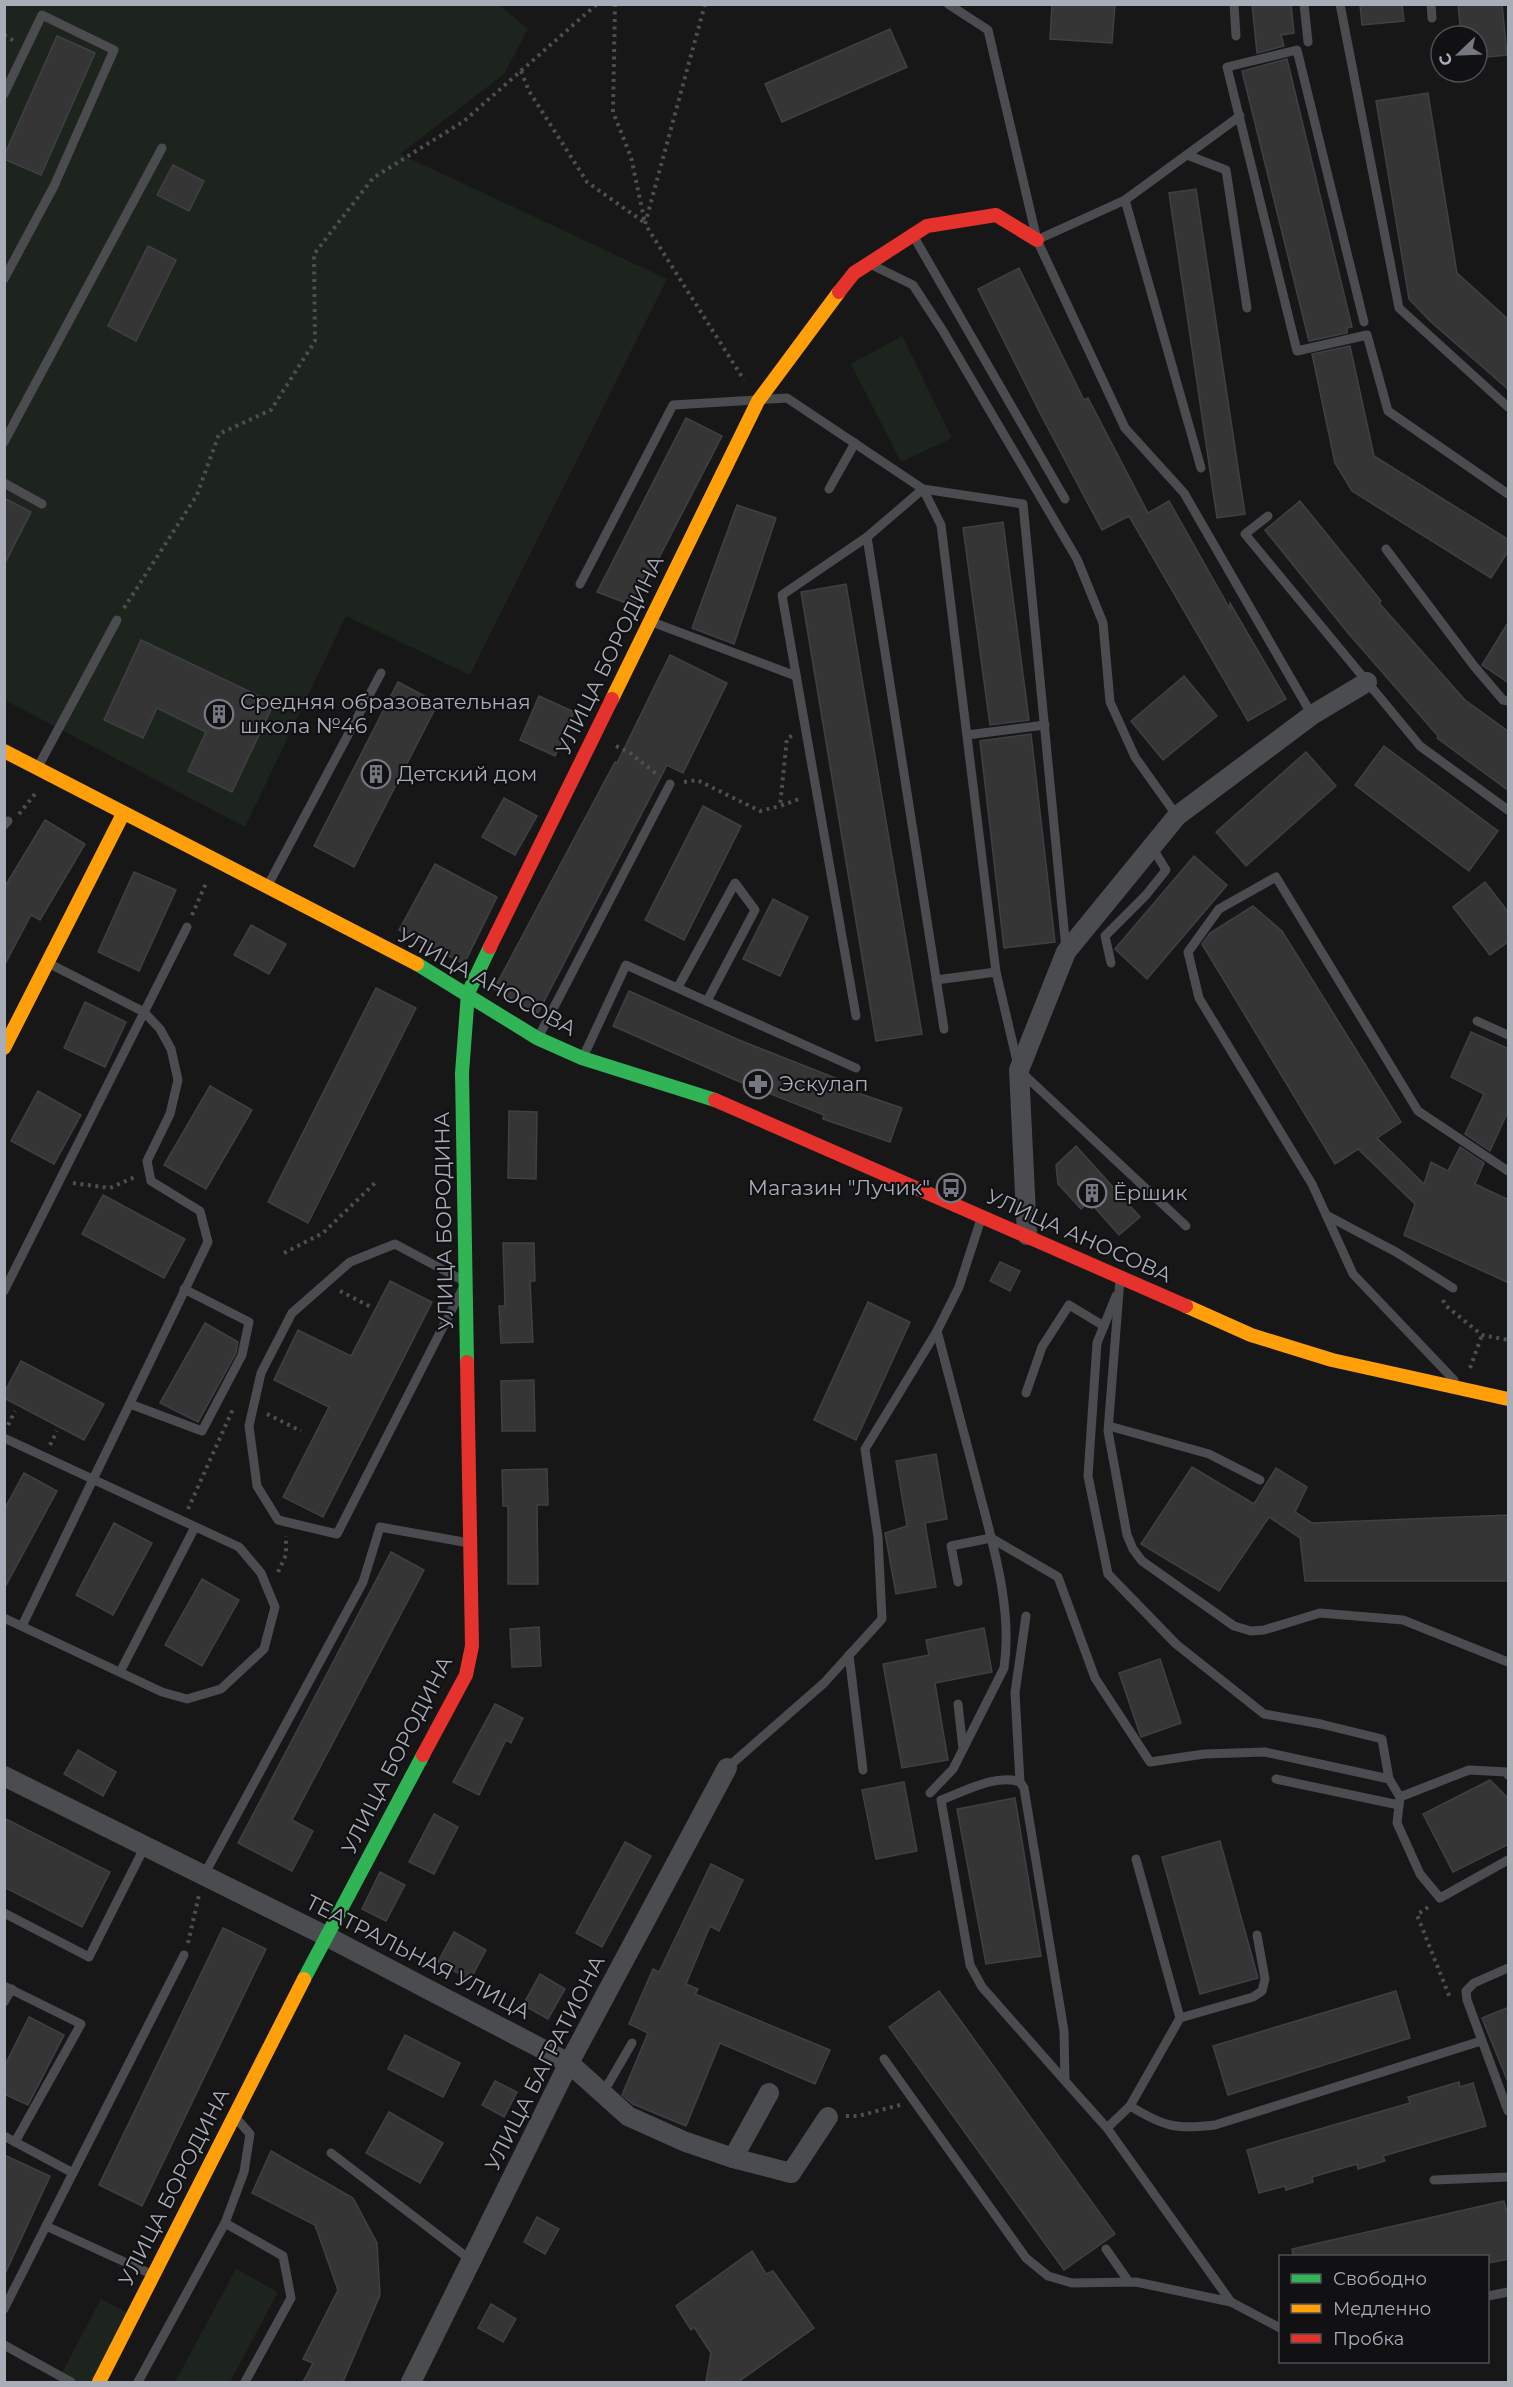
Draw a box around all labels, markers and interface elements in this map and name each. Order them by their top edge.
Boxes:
north arrow [1429,24,1489,84]
text: С [1434,50,1457,69]
street label: УЛИЦА БОРОДИНА [550,551,669,758]
place label: Средняя образовательная школа №46 [240,689,531,738]
building icon: Средняя образовательная школа №46 [203,698,235,730]
building icon: Детский дом [360,758,392,790]
place label: Детский дом [397,761,537,786]
street label: УЛИЦА АНОСОВА [394,922,581,1041]
pharmacy icon: Эскулап [742,1068,774,1100]
place label: Эскулап [779,1071,868,1096]
street label: УЛИЦА БОРОДИНА [429,1111,458,1330]
bus stop icon: Магазин "Лучик" [935,1172,967,1204]
place label: Магазин "Лучик" [748,1175,930,1200]
building icon: Ёршик [1076,1177,1108,1209]
place label: Ёршик [1113,1180,1187,1205]
street label: УЛИЦА АНОСОВА [983,1183,1176,1288]
street label: УЛИЦА БОРОДИНА [336,1651,457,1858]
street label: ТЕАТРАЛЬНАЯ УЛИЦА [302,1889,535,2024]
street label: УЛИЦА БАГРАТИОНА [479,1951,610,2175]
street label: УЛИЦА БОРОДИНА [113,2083,234,2290]
legend [1279,2255,1489,2363]
text: Свободно [1333,2268,1427,2290]
text: Медленно [1333,2298,1431,2320]
text: Пробка [1333,2328,1404,2350]

